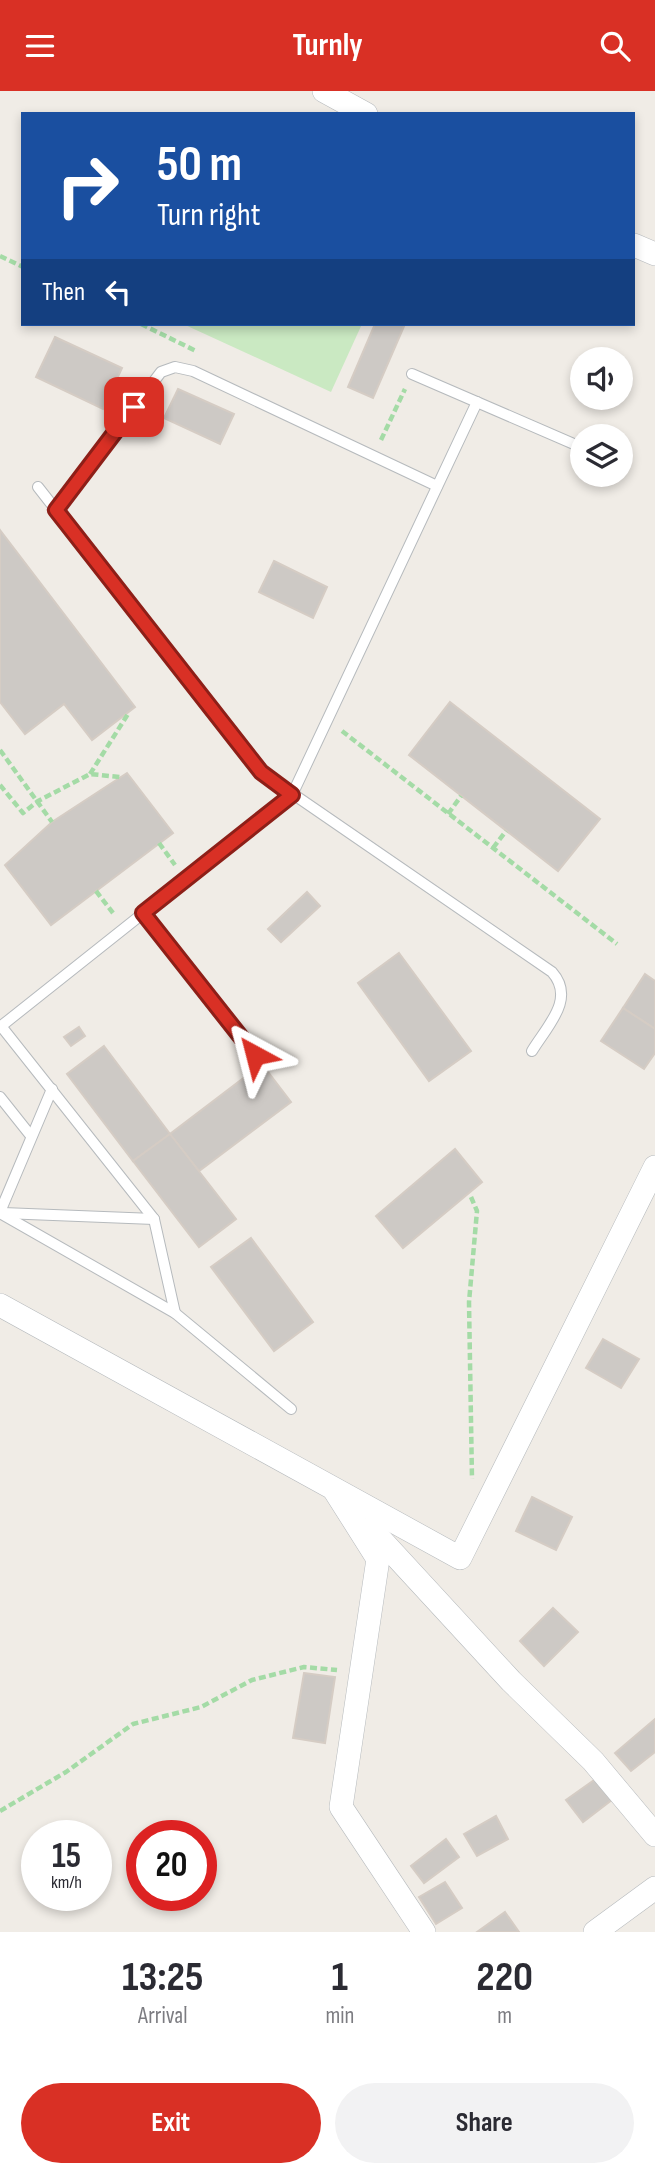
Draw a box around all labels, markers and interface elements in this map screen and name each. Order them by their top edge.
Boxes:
text: Turnly [292,26,363,65]
icon: menu [21,27,59,65]
icon: search [596,27,634,65]
text: 50 m [157,136,242,195]
icon: right [42,140,133,231]
text: Turn right [157,196,261,235]
icon: left [99,273,137,311]
text: Then [42,277,85,308]
map controls [570,347,633,487]
button: sound [570,347,633,410]
pin [104,377,164,437]
icon: arrive [115,388,153,426]
button: layers [570,424,633,487]
position arrow [218,1018,292,1092]
speed limit sign: 20 [126,1820,217,1911]
text: 15 [52,1835,81,1878]
text: km/h [51,1872,82,1893]
text: 13:25 [122,1952,203,2003]
text: 1 [332,1952,348,2003]
text: 220 [476,1952,533,2003]
text: Arrival [138,2002,187,2030]
text: min [325,2002,354,2030]
text: m [497,2002,512,2030]
button: Exit [21,2083,321,2163]
button: Share [335,2083,634,2163]

